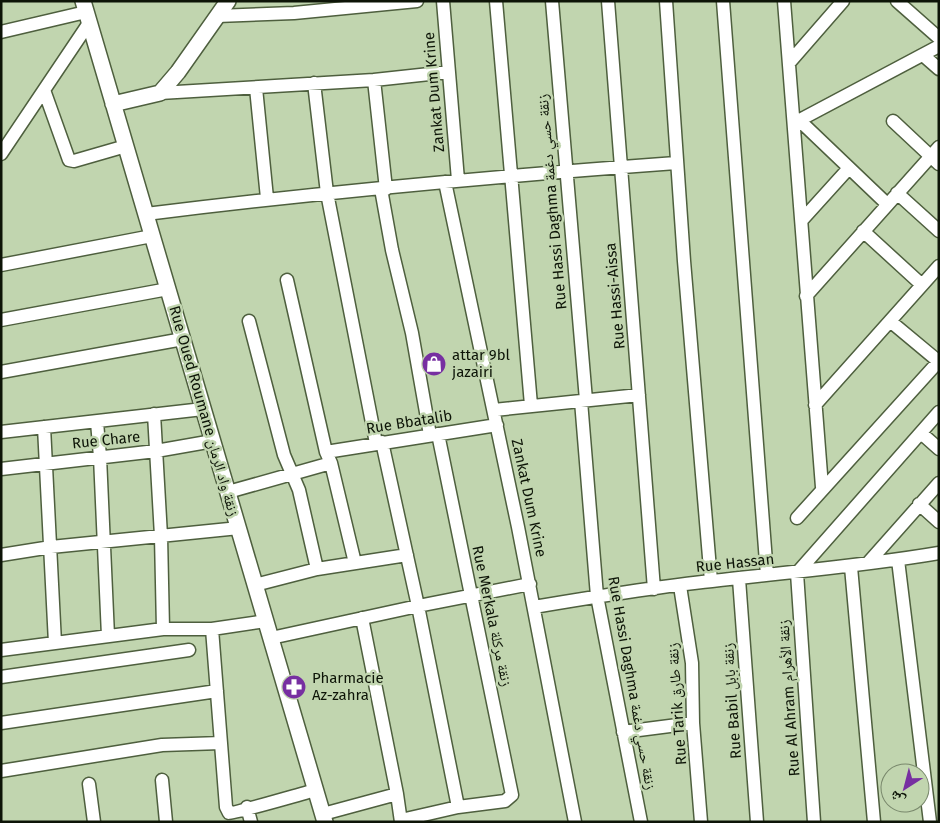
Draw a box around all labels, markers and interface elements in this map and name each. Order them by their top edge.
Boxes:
street label: Zankat Dum Krine [420,31,448,153]
street label: Rue Hassi Daghma زنقة حسي دغمة [534,93,573,311]
street label: Rue Hassi-Aissa [601,242,629,350]
street label: Rue Oued Roumane زنقة واد الرمان [164,304,243,519]
place label: attar 9bl jazairi [451,346,511,381]
shop icon: attar 9bl jazairi [421,351,447,377]
street label: Rue Bbatalib [365,406,453,438]
street label: Rue Chare [71,427,141,453]
street label: Zankat Dum Krine [508,437,550,559]
street label: Rue Merkala زنقة مركلة [468,544,516,688]
street label: Rue Hassan [695,550,775,576]
street label: Rue Hassi Daghma زنقة حسي دغمة [602,575,660,792]
street label: Rue Al Ahram زنقة الأهرام [775,619,804,777]
street label: Rue Tarik زنقة طارق [664,642,691,766]
street label: Rue Babil زنقة بابل [719,642,746,760]
place label: Pharmacie Az-zahra [312,669,384,704]
pharmacy icon: Pharmacie Az-zahra [281,674,307,700]
north arrow [880,763,930,813]
text: ش [887,787,909,809]

